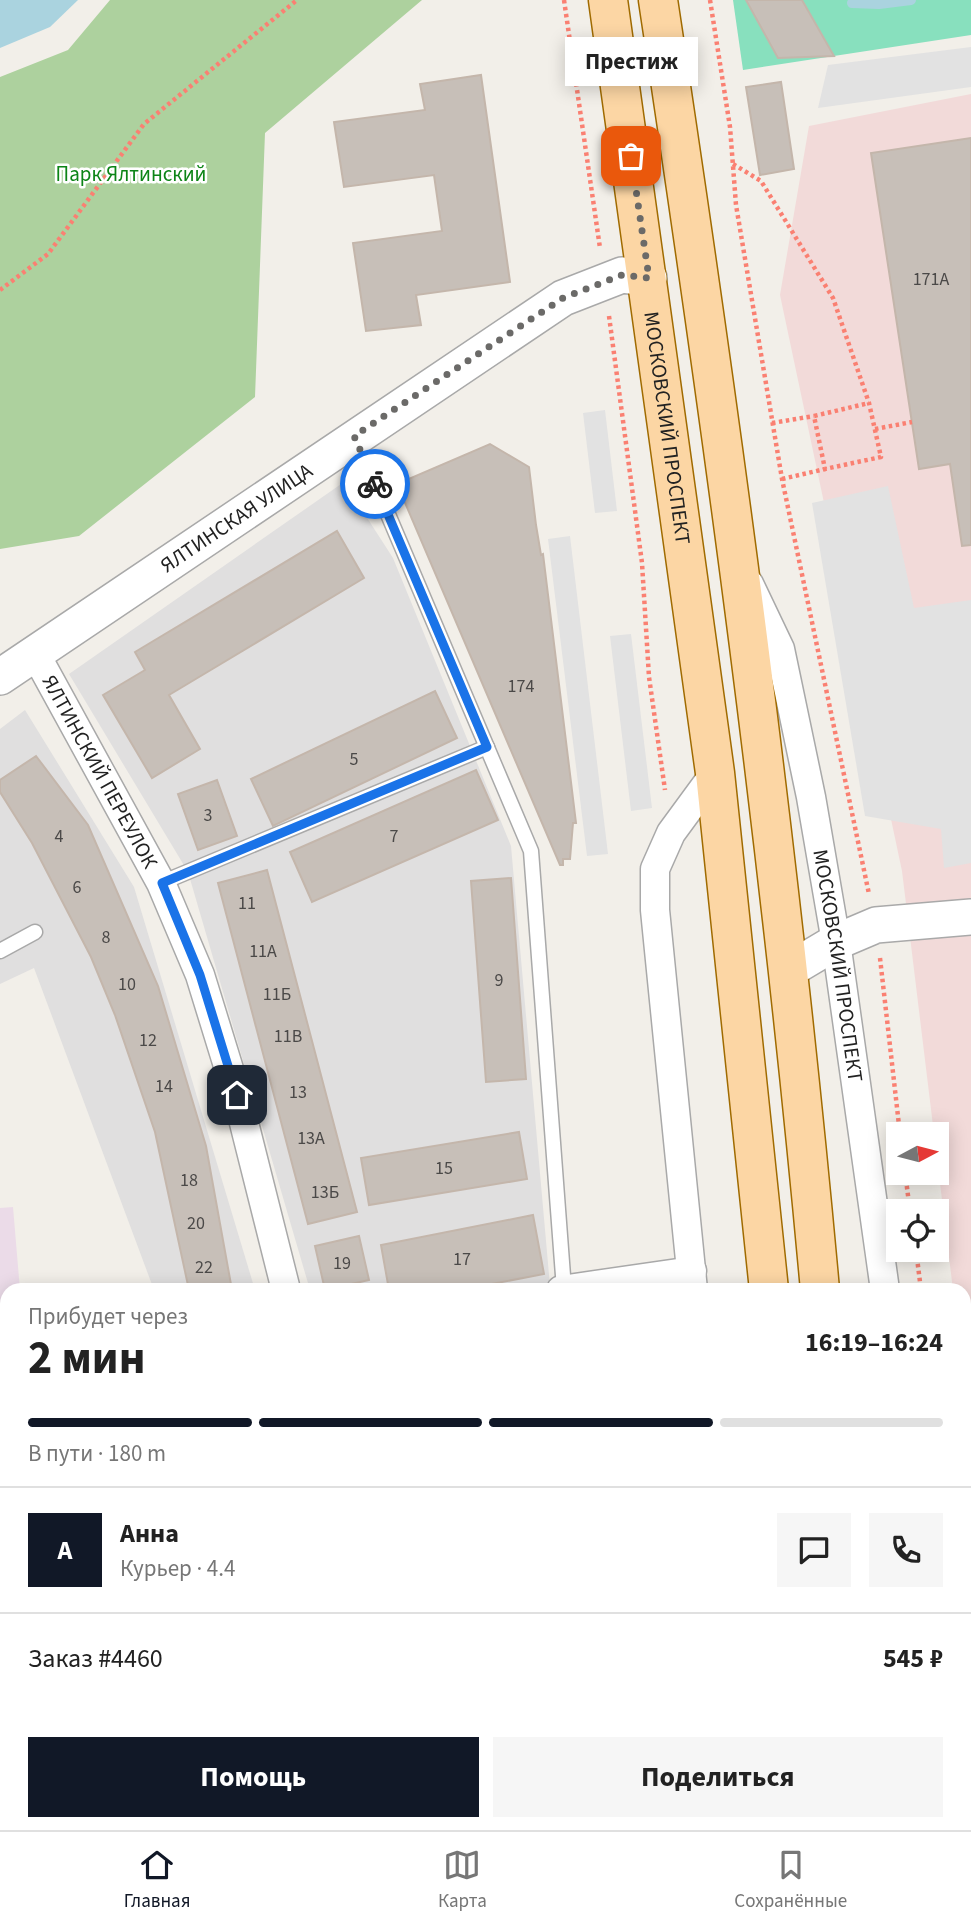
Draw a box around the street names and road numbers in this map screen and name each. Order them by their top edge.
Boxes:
street label: МОСКОВСКИЙ ПРОСПЕКТ [636,310,698,546]
street label: ЯЛТИНСКАЯ УЛИЦА [154,455,319,580]
street label: ЯЛТИНСКИЙ ПЕРЕУЛОК [35,669,166,875]
street label: МОСКОВСКИЙ ПРОСПЕКТ [805,847,871,1084]

